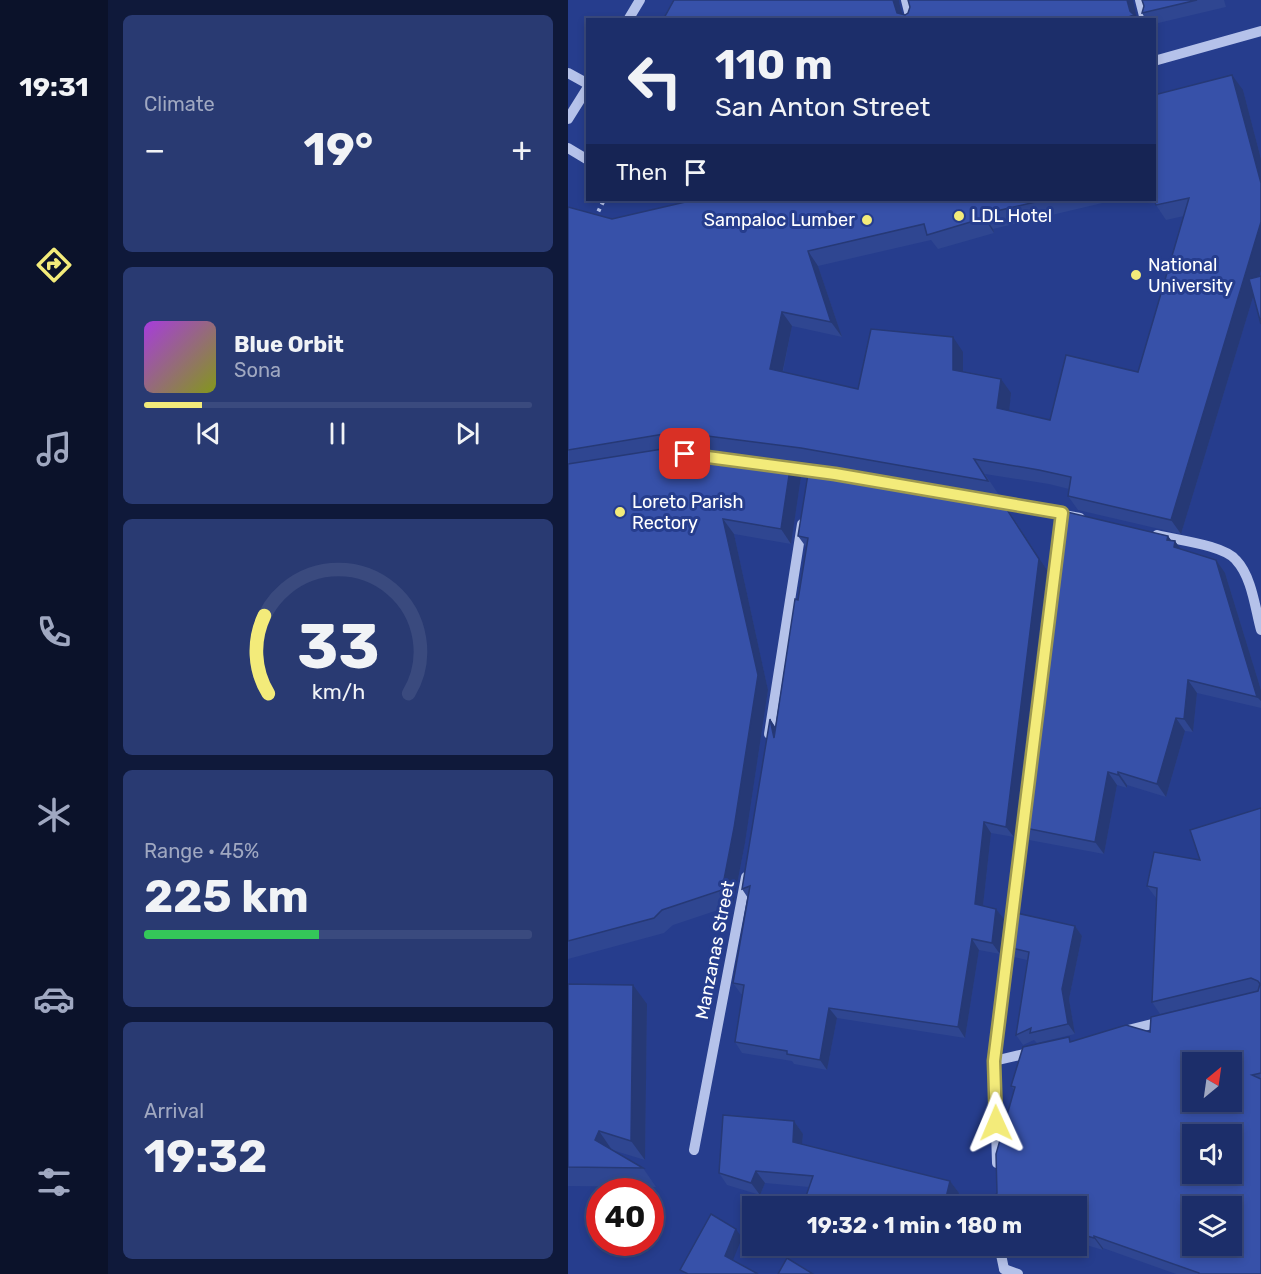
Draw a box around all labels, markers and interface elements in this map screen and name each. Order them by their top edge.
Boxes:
text: 110 m [715,40,833,90]
icon: left [616,42,694,120]
text: 19:31 [19,71,89,103]
text: San Anton Street [715,91,930,123]
text: Climate [144,92,215,116]
text: 19° [304,123,373,176]
text: − [144,130,165,169]
text: + [511,130,532,169]
icon: arrive [679,156,712,189]
text: Then [616,159,667,186]
place label: LDL Hotel [971,205,1052,227]
place label: Sampaloc Lumber [704,209,855,231]
marker: LDL Hotel [952,209,966,223]
marker: Sampaloc Lumber [860,213,874,227]
icon: directions [33,244,75,286]
place label: National University [1148,254,1233,297]
marker: National University [1129,268,1143,282]
text: Blue Orbit [234,331,344,358]
text: Sona [234,358,281,382]
icon: previous [192,417,225,450]
icon: pause [321,417,354,450]
icon: next [451,417,484,450]
icon: music [33,428,75,470]
pin [659,428,710,479]
icon: arrive [668,437,701,470]
place label: Loreto Parish Rectory [632,491,743,534]
marker: Loreto Parish Rectory [613,505,627,519]
text: 33 [297,610,379,684]
icon: phone [33,611,75,653]
text: km/h [311,679,365,704]
icon: climate [33,794,75,836]
text: Range · 45% [144,839,259,863]
text: 225 km [144,870,309,923]
street label: Manzanas Street [691,879,739,1021]
icon: car [33,978,75,1020]
north arrow [1182,1052,1242,1112]
map controls [1182,1052,1242,1256]
position arrow [964,1091,1028,1155]
text: Arrival [144,1099,204,1123]
button: sound [1182,1124,1242,1184]
text: 19:32 [144,1130,267,1183]
icon: filters [33,1161,75,1203]
speed limit sign: 40 [586,1178,664,1256]
button: layers [1182,1196,1242,1256]
text: 19:32 · 1 min · 180 m [807,1212,1022,1239]

